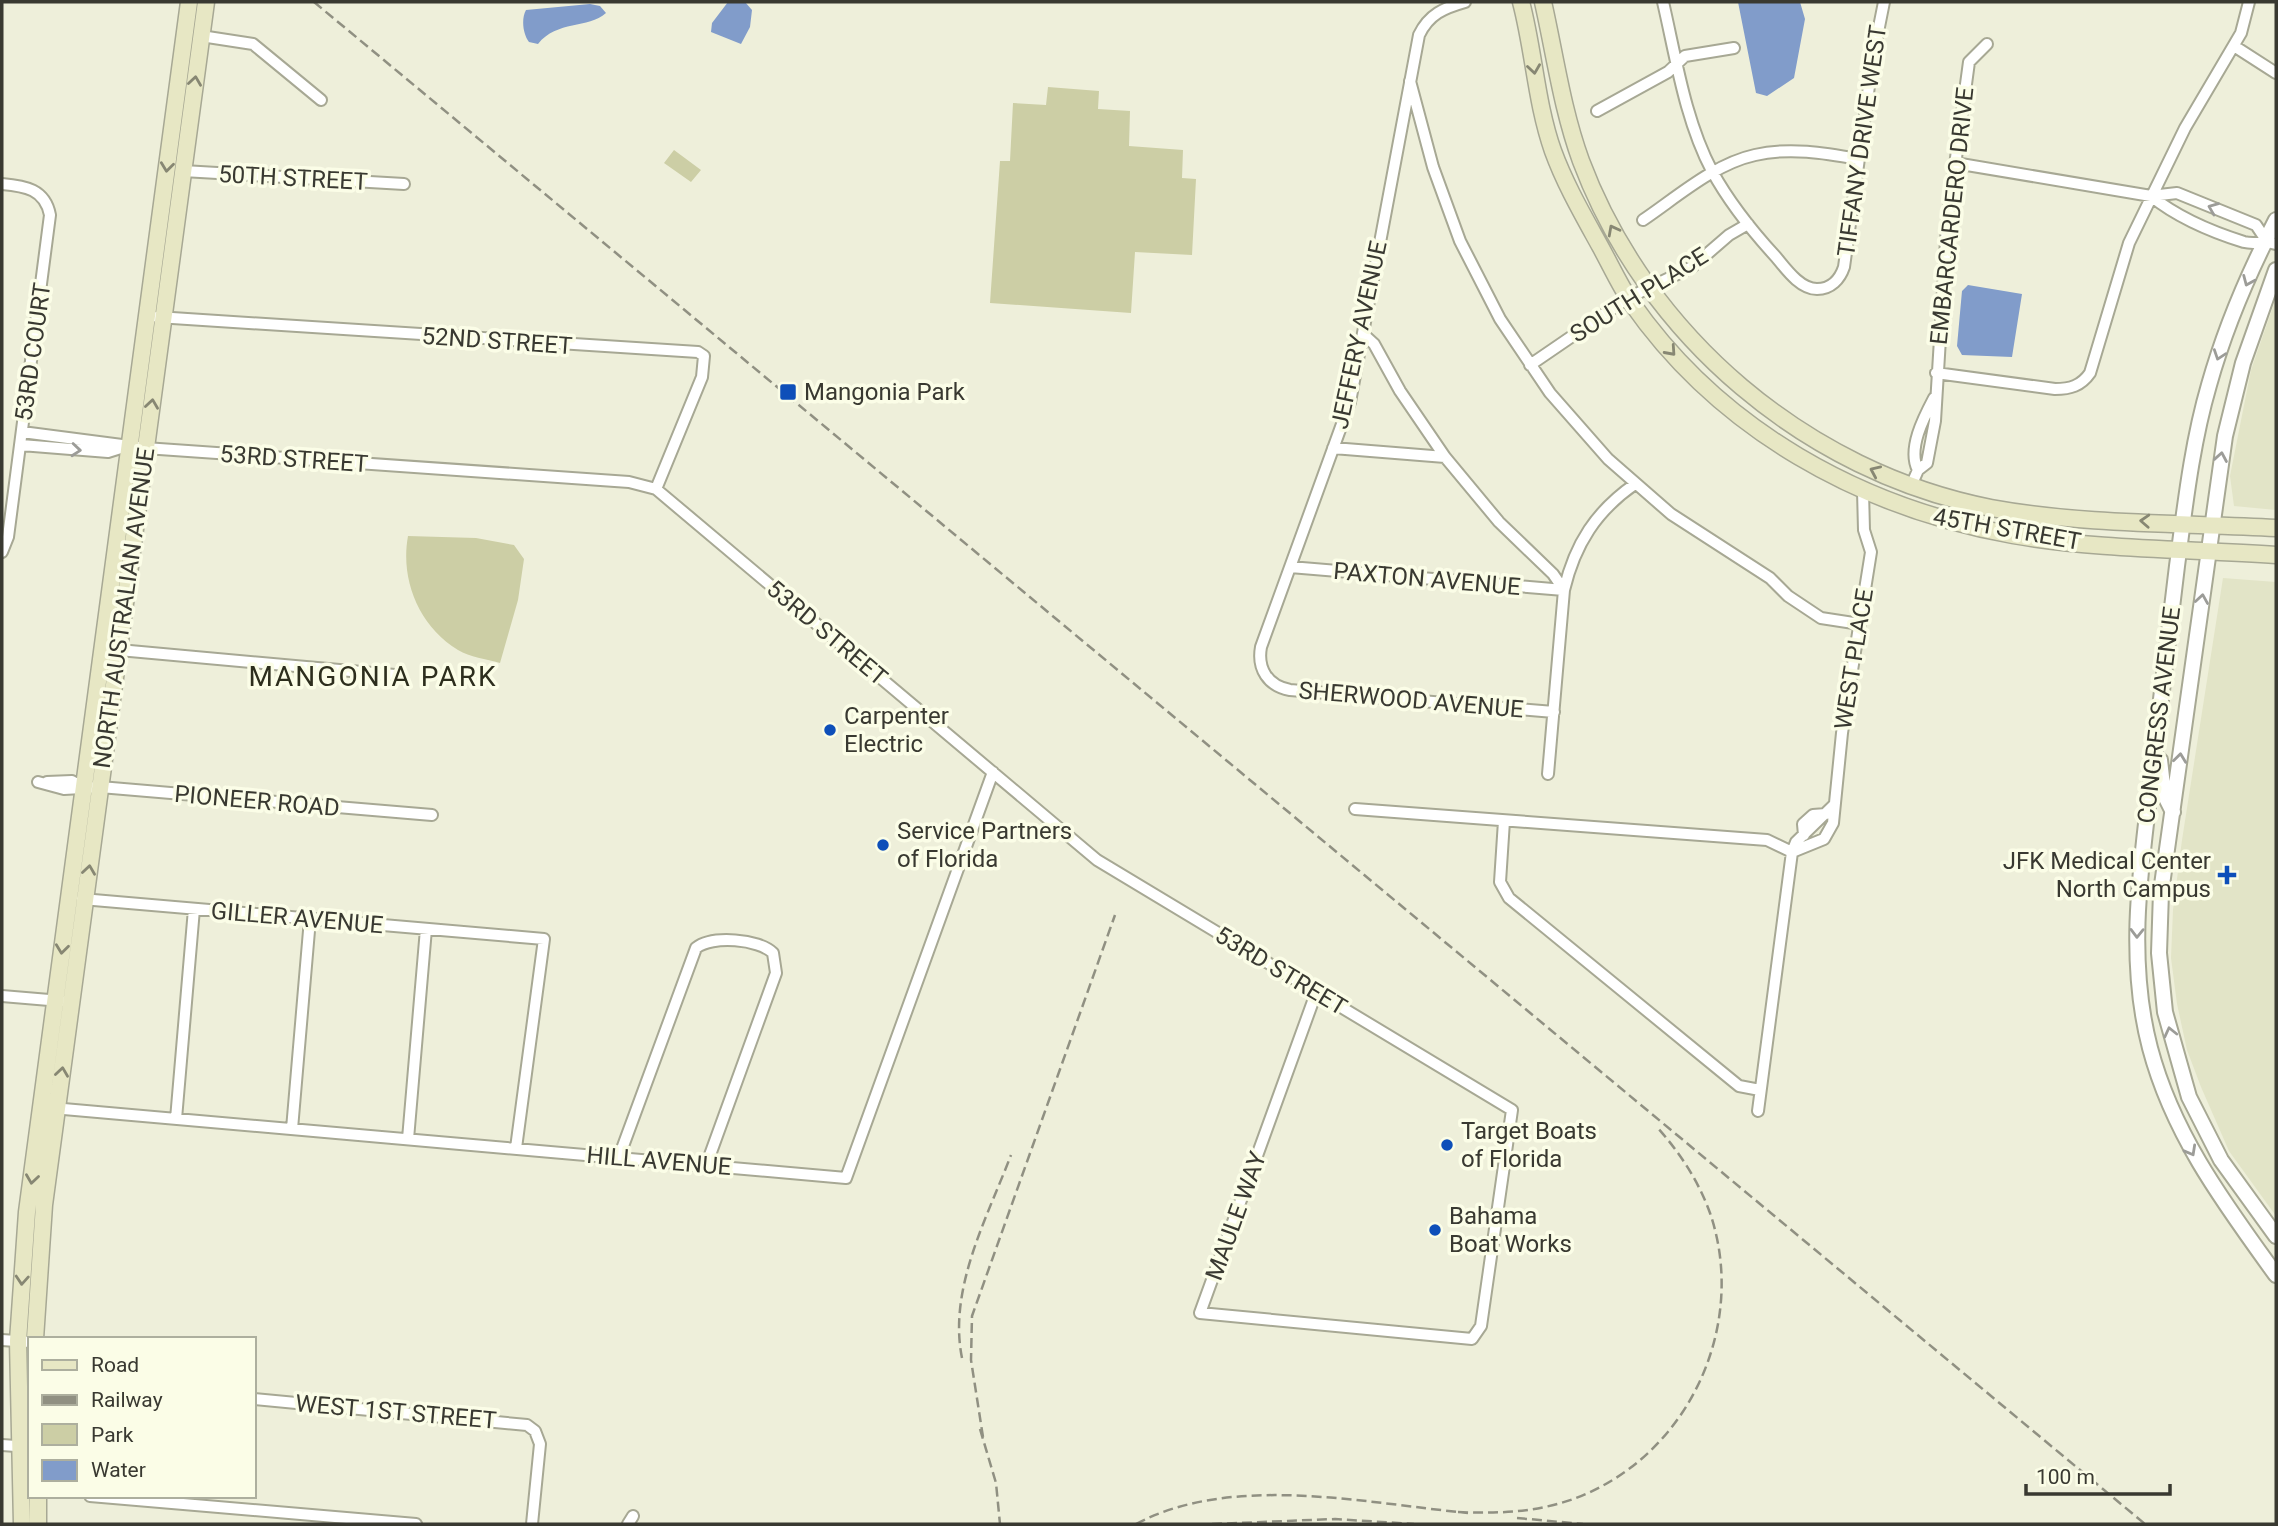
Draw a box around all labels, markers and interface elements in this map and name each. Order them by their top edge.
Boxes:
street label: TIFFANY DRIVE WEST [1832,23,1892,259]
one-way arrow [1526,63,1541,75]
one-way arrow [187,76,202,87]
street label: EMBARCARDERO DRIVE [1925,86,1979,346]
street label: 50TH STREET [218,160,368,196]
one-way arrow [159,161,174,172]
one-way arrow [2207,202,2219,216]
one-way arrow [1608,224,1621,237]
street label: JEFFERY AVENUE [1325,238,1393,432]
street label: SOUTH PLACE [1565,242,1713,348]
one-way arrow [2242,274,2256,286]
street label: 53RD COURT [9,281,57,423]
street label: 52ND STREET [421,322,573,360]
one-way arrow [1663,343,1675,356]
one-way arrow [2213,348,2227,360]
place label: Mangonia Park [804,378,966,406]
marker: Mangonia Park [778,382,798,402]
one-way arrow [144,398,159,410]
street label: 53RD STREET [219,440,369,478]
one-way arrow [70,442,81,457]
street label: NORTH AUSTRALIAN AVENUE [88,446,160,770]
one-way arrow [2213,451,2228,463]
one-way arrow [1870,465,1882,479]
street label: 45TH STREET [1931,502,2083,556]
one-way arrow [2139,514,2150,529]
street label: PAXTON AVENUE [1332,557,1522,601]
street label: 53RD STREET [761,574,893,692]
street label: WEST PLACE [1829,587,1879,731]
one-way arrow [2194,593,2209,605]
street label: CONGRESS AVENUE [2132,605,2186,825]
district label: MANGONIA PARK [248,660,498,693]
street label: SHERWOOD AVENUE [1297,676,1525,724]
place label: Carpenter Electric [844,702,949,758]
marker: Carpenter Electric [822,722,838,738]
one-way arrow [2173,752,2188,764]
street label: PIONEER ROAD [173,780,341,822]
place label: Service Partners of Florida [897,817,1072,873]
marker: Service Partners of Florida [875,837,891,853]
place label: JFK Medical Center North Campus [2003,847,2211,903]
one-way arrow [81,864,96,876]
marker: JFK Medical Center North Campus [2217,865,2237,885]
street label: GILLER AVENUE [210,897,384,939]
street label: 53RD STREET [1210,921,1352,1021]
one-way arrow [2129,928,2144,939]
one-way arrow [54,944,69,955]
one-way arrow [2163,1026,2178,1038]
one-way arrow [54,1066,69,1078]
place label: Target Boats of Florida [1461,1117,1597,1173]
marker: Target Boats of Florida [1439,1137,1455,1153]
street label: HILL AVENUE [585,1141,733,1181]
one-way arrow [2183,1144,2196,1157]
street label: MAULE WAY [1200,1147,1272,1284]
one-way arrow [24,1173,39,1184]
place label: Bahama Boat Works [1449,1202,1572,1258]
marker: Bahama Boat Works [1427,1222,1443,1238]
one-way arrow [15,1275,30,1286]
legend [28,1337,256,1498]
text: Road [91,1353,139,1377]
text: Railway [91,1388,163,1412]
street label: WEST 1ST STREET [294,1389,498,1435]
text: Park [91,1423,134,1447]
scale bar [2026,1452,2170,1496]
text: Water [91,1458,146,1482]
text: 100 m [2036,1465,2095,1489]

